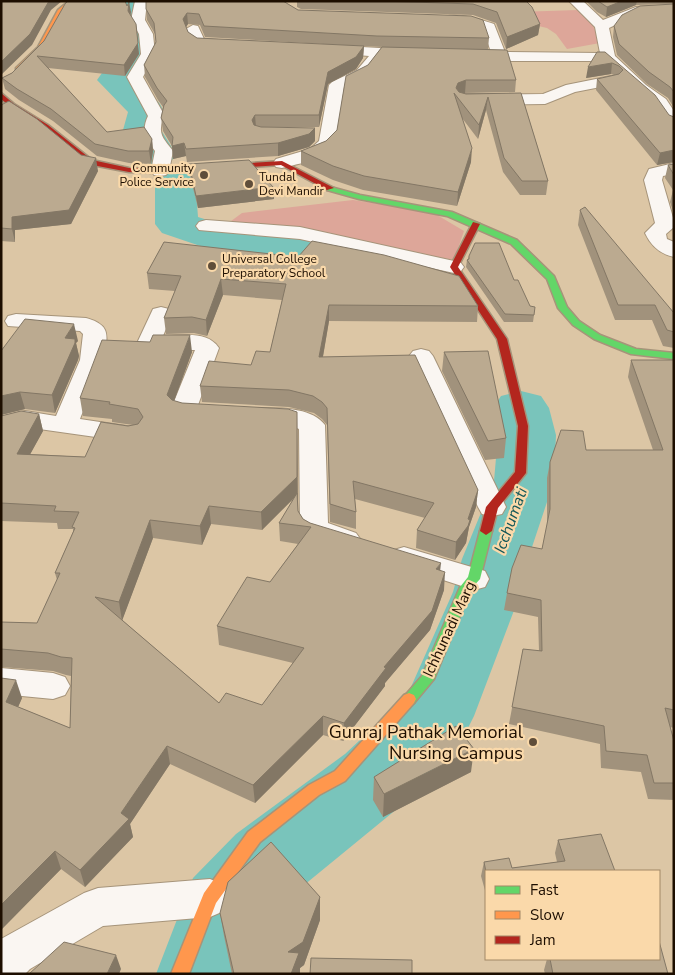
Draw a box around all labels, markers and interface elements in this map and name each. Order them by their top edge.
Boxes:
place label: Community Police Service [120,160,195,190]
marker: Community Police Service [198,169,210,181]
place label: Tundal Devi Mandir [259,169,324,199]
marker: Tundal Devi Mandir [243,178,255,190]
place label: Universal College Preparatory School [222,251,326,281]
marker: Universal College Preparatory School [206,260,218,272]
water label: Icchumati [489,484,533,556]
street label: Ichhunadi Marg [418,578,480,680]
place label: Gunraj Pathak Memorial Nursing Campus [329,720,524,765]
marker: Gunraj Pathak Memorial Nursing Campus [527,736,539,748]
legend [485,870,660,960]
text: Fast [530,880,559,900]
text: Slow [530,905,565,925]
text: Jam [529,930,556,950]

